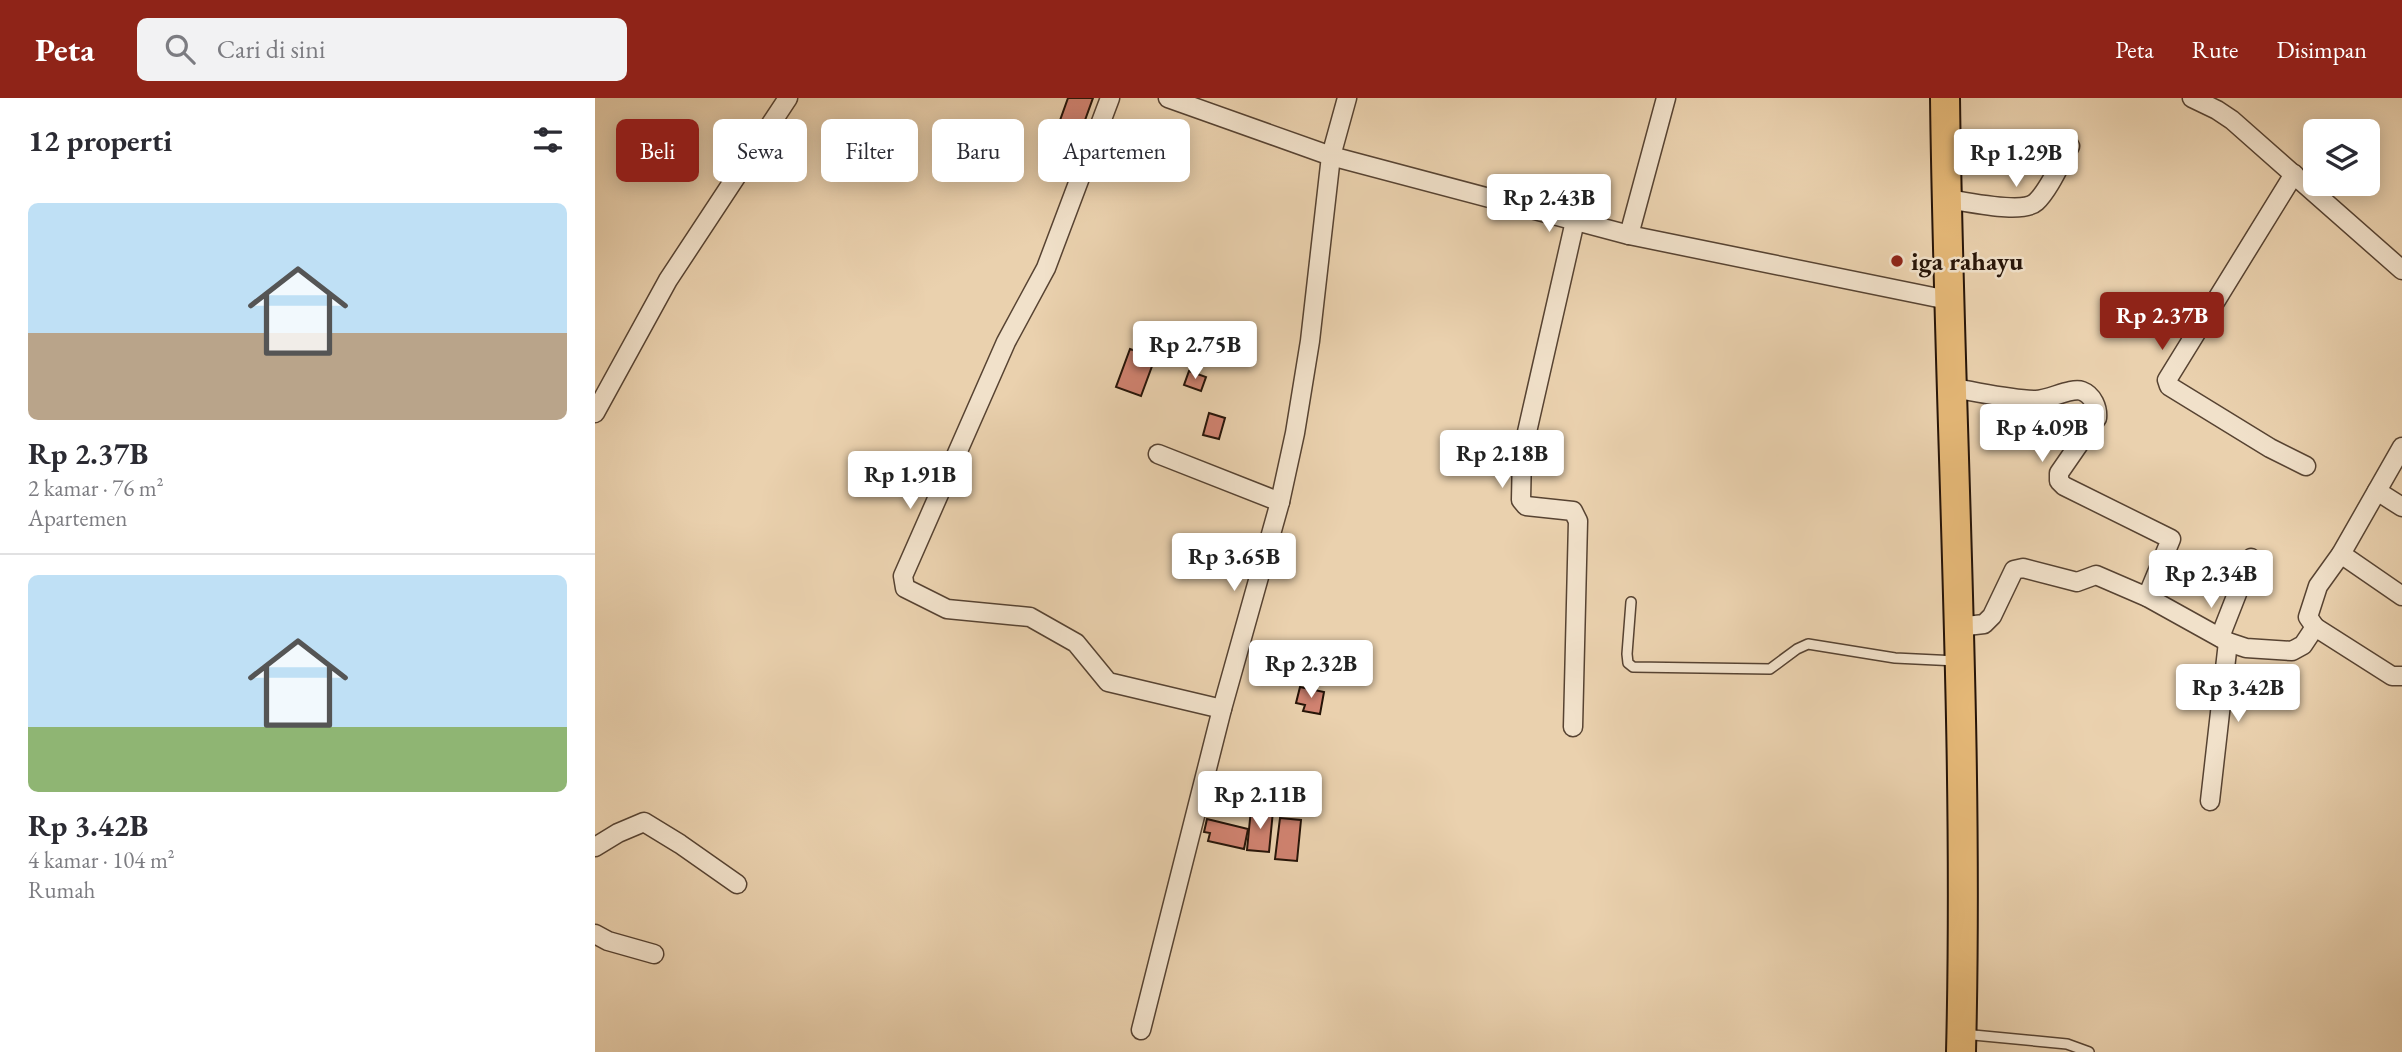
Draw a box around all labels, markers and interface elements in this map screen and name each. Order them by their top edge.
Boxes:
search box [137,18,627,81]
text: Peta [35,28,95,71]
icon: search [161,30,199,68]
text: Cari di sini [217,32,325,66]
text: Peta [2115,34,2154,65]
text: Rute [2192,34,2238,65]
text: Disimpan [2276,34,2367,65]
chip: Beli [616,119,699,182]
chip: Sewa [713,119,807,182]
chip: Filter [821,119,918,182]
chip: Baru [932,119,1024,182]
chip: Apartemen [1038,119,1190,182]
map controls [2303,119,2380,196]
button: layers [2303,119,2380,196]
text: 12 properti [28,121,172,160]
icon: filters [529,121,567,159]
pin: Rp 1.29B [1944,130,2088,189]
text: Rp 1.29B [1970,137,2062,167]
pin: Rp 2.43B [1477,174,1621,234]
text: Rp 2.43B [1503,182,1595,212]
place label: iga rahayu [1911,244,2024,278]
icon: home [235,248,361,374]
marker: iga rahayu [1889,253,1905,269]
pin: Rp 2.37B [2090,292,2234,352]
text: Rp 2.37B [2116,300,2208,330]
pin: Rp 2.75B [1123,322,1267,381]
text: Rp 2.75B [1149,329,1241,359]
pin: Rp 4.09B [1970,404,2114,464]
text: Rp 4.09B [1996,412,2088,442]
pin: Rp 2.18B [1430,430,1574,490]
text: Rp 2.37B [28,434,148,473]
text: Rp 2.18B [1456,438,1548,468]
pin: Rp 1.91B [838,452,982,511]
text: Rp 1.91B [864,459,956,489]
text: 2 kamar · 76 m² [28,473,164,503]
text: Apartemen [28,503,127,533]
pin: Rp 3.65B [1162,533,1306,593]
text: Rp 3.65B [1188,541,1280,571]
pin: Rp 2.34B [2139,550,2283,610]
text: Rp 2.34B [2165,558,2257,588]
icon: home [235,620,361,746]
pin: Rp 2.32B [1239,640,1383,700]
text: Rp 2.32B [1265,648,1357,678]
pin: Rp 3.42B [2166,664,2310,724]
text: Rp 3.42B [2192,672,2284,702]
pin: Rp 2.11B [1188,772,1332,831]
text: Rp 2.11B [1214,779,1306,809]
text: Rp 3.42B [28,806,148,845]
text: 4 kamar · 104 m² [28,845,175,875]
text: Rumah [28,875,95,905]

